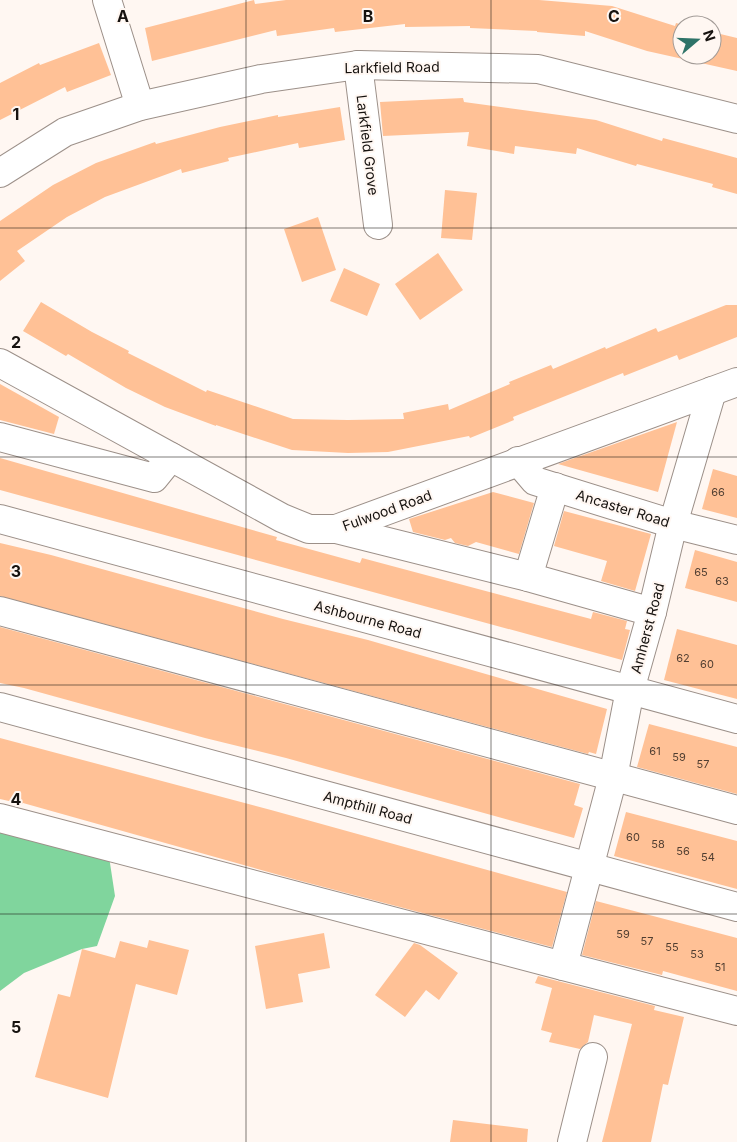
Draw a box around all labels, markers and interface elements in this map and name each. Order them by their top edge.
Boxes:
text: A [117,6,129,26]
text: B [363,6,373,26]
text: C [608,6,620,26]
north arrow [672,15,722,65]
text: N [700,28,720,43]
street label: Larkfield Road [344,58,440,76]
street label: Larkfield Grove [353,94,383,196]
text: 1 [13,104,19,124]
text: 2 [11,332,21,352]
house number: 66 [711,485,725,499]
street label: Fulwood Road [340,486,434,534]
street label: Ancaster Road [574,486,672,530]
text: 3 [11,561,21,581]
house number: 65 [694,565,708,579]
house number: 63 [715,574,729,588]
street label: Amherst Road [627,581,667,675]
street label: Ashbourne Road [313,597,423,641]
house number: 62 [676,651,690,665]
house number: 60 [700,657,714,671]
house number: 61 [649,744,661,758]
house number: 59 [672,750,686,764]
house number: 57 [697,757,709,771]
street label: Ampthill Road [322,787,414,827]
text: 4 [11,789,22,809]
house number: 60 [626,830,640,844]
house number: 58 [651,837,665,851]
house number: 56 [676,844,690,858]
house number: 54 [701,850,715,864]
house number: 59 [616,927,630,941]
house number: 57 [641,934,653,948]
house number: 55 [665,940,679,954]
house number: 53 [690,947,704,961]
house number: 51 [714,960,726,974]
text: 5 [11,1017,21,1037]

